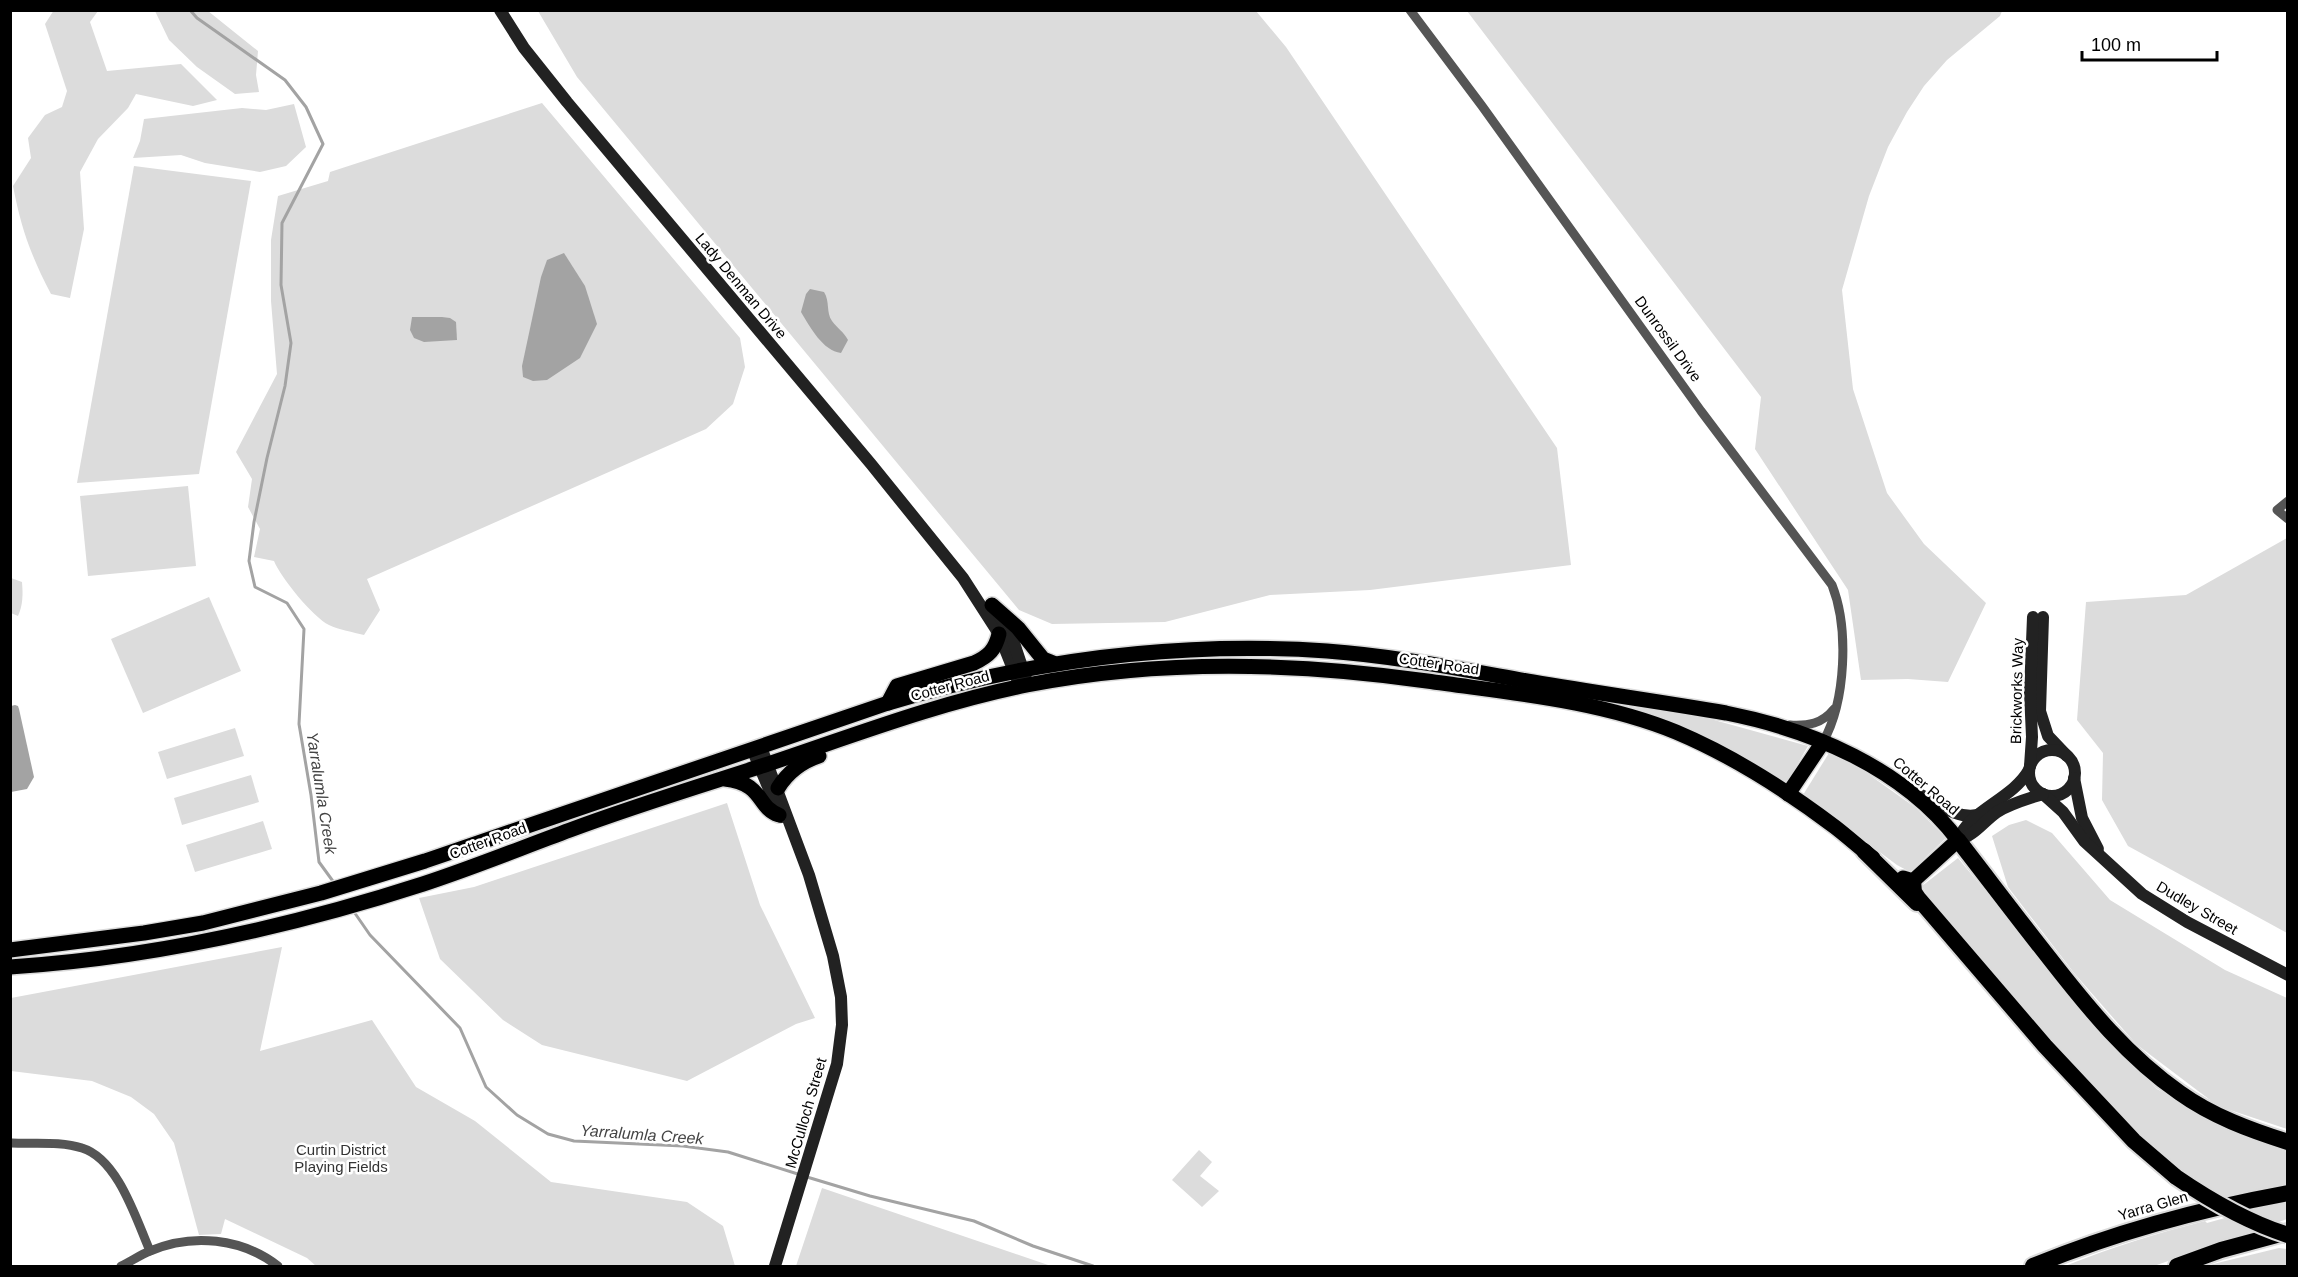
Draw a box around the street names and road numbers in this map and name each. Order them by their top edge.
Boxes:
street label: Lady Denman Drive [692,229,790,342]
street label: Dunrossil Drive [1632,293,1705,385]
street label: Brickworks Way [2007,637,2026,744]
street label: Cotter Road [1398,649,1480,678]
street label: Cotter Road [909,667,991,704]
street label: Cotter Road [1890,753,1963,818]
street label: Cotter Road [447,819,529,862]
street label: Dudley Street [2154,877,2242,938]
street label: McCulloch Street [782,1055,830,1170]
street label: Yarra Glen [2116,1188,2190,1224]

